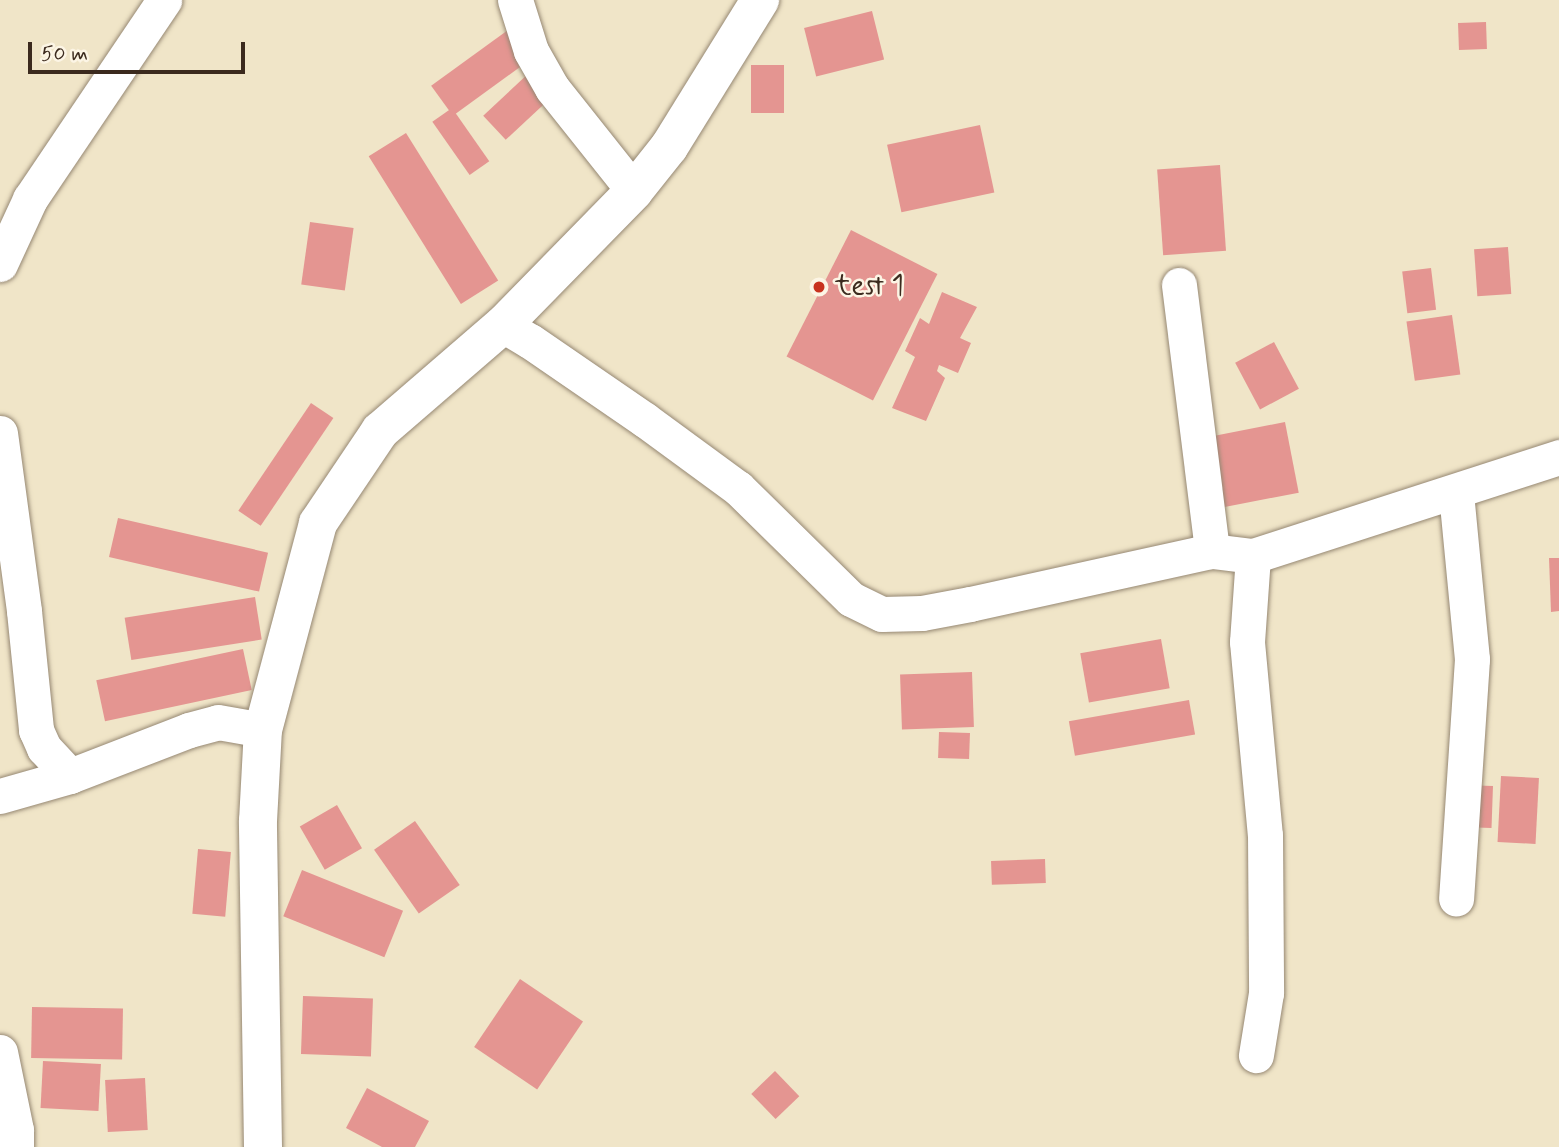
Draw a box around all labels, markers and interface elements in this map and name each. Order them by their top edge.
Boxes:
scale bar [32,28,248,72]
text: 50 m [41,40,88,68]
place label: test 1 [835,270,904,304]
marker: test 1 [809,277,829,297]

